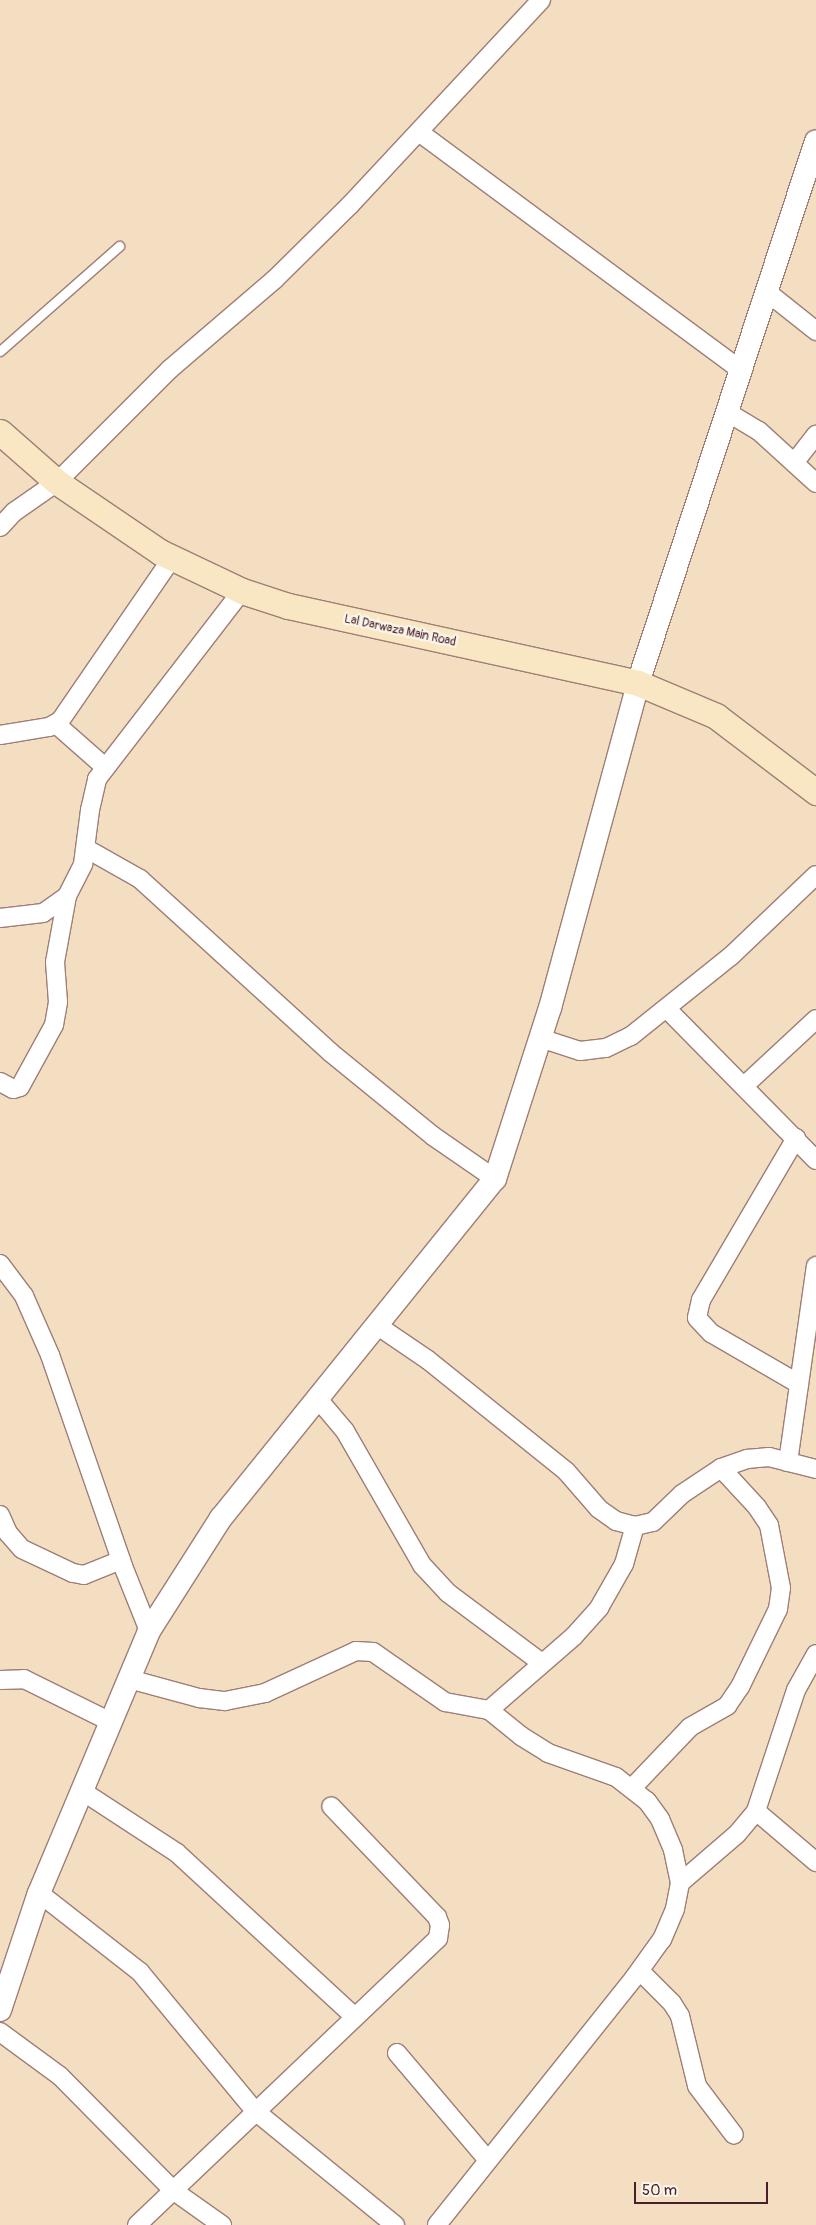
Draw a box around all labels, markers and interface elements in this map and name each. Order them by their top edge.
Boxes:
street label: Lal Darwaza Main Road [343,612,457,650]
scale bar [636,2172,770,2204]
text: 50 m [642,2181,677,2200]

